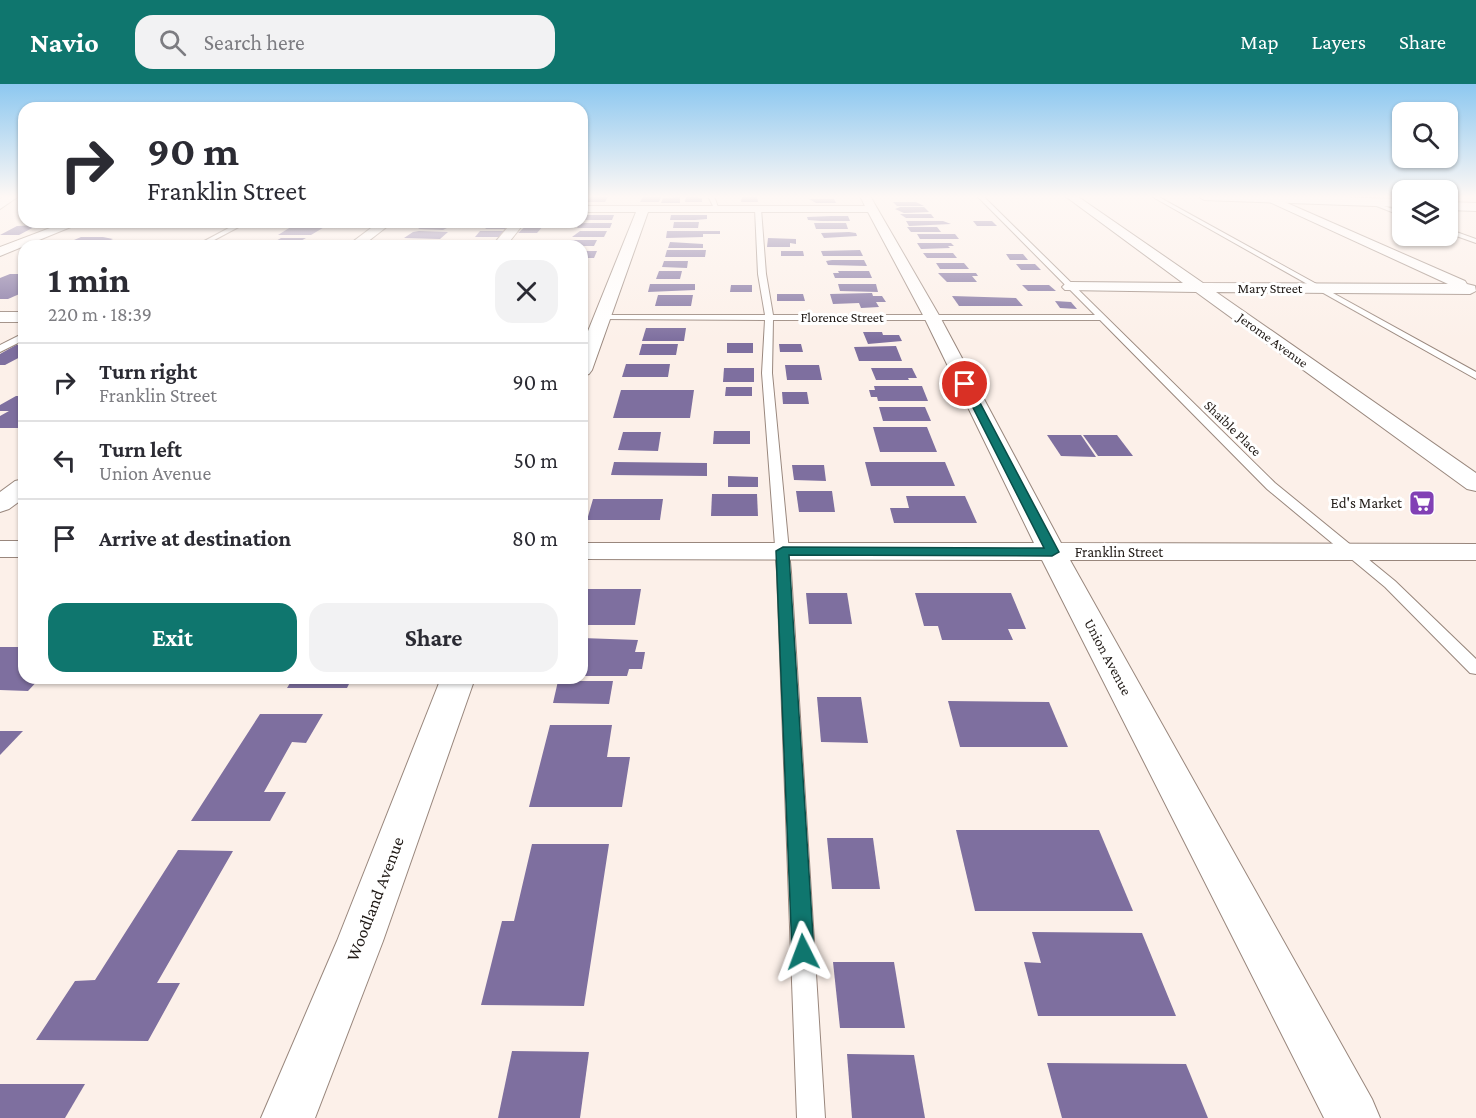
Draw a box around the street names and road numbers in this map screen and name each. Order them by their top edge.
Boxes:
street label: Mary Street [1238,280,1303,296]
street label: Jerome Avenue [1233,308,1311,371]
street label: Florence Street [800,309,884,325]
street label: Shaible Place [1201,397,1265,459]
street label: Franklin Street [1075,544,1164,560]
street label: Union Avenue [1081,616,1135,698]
street label: Woodland Avenue [342,834,408,964]

